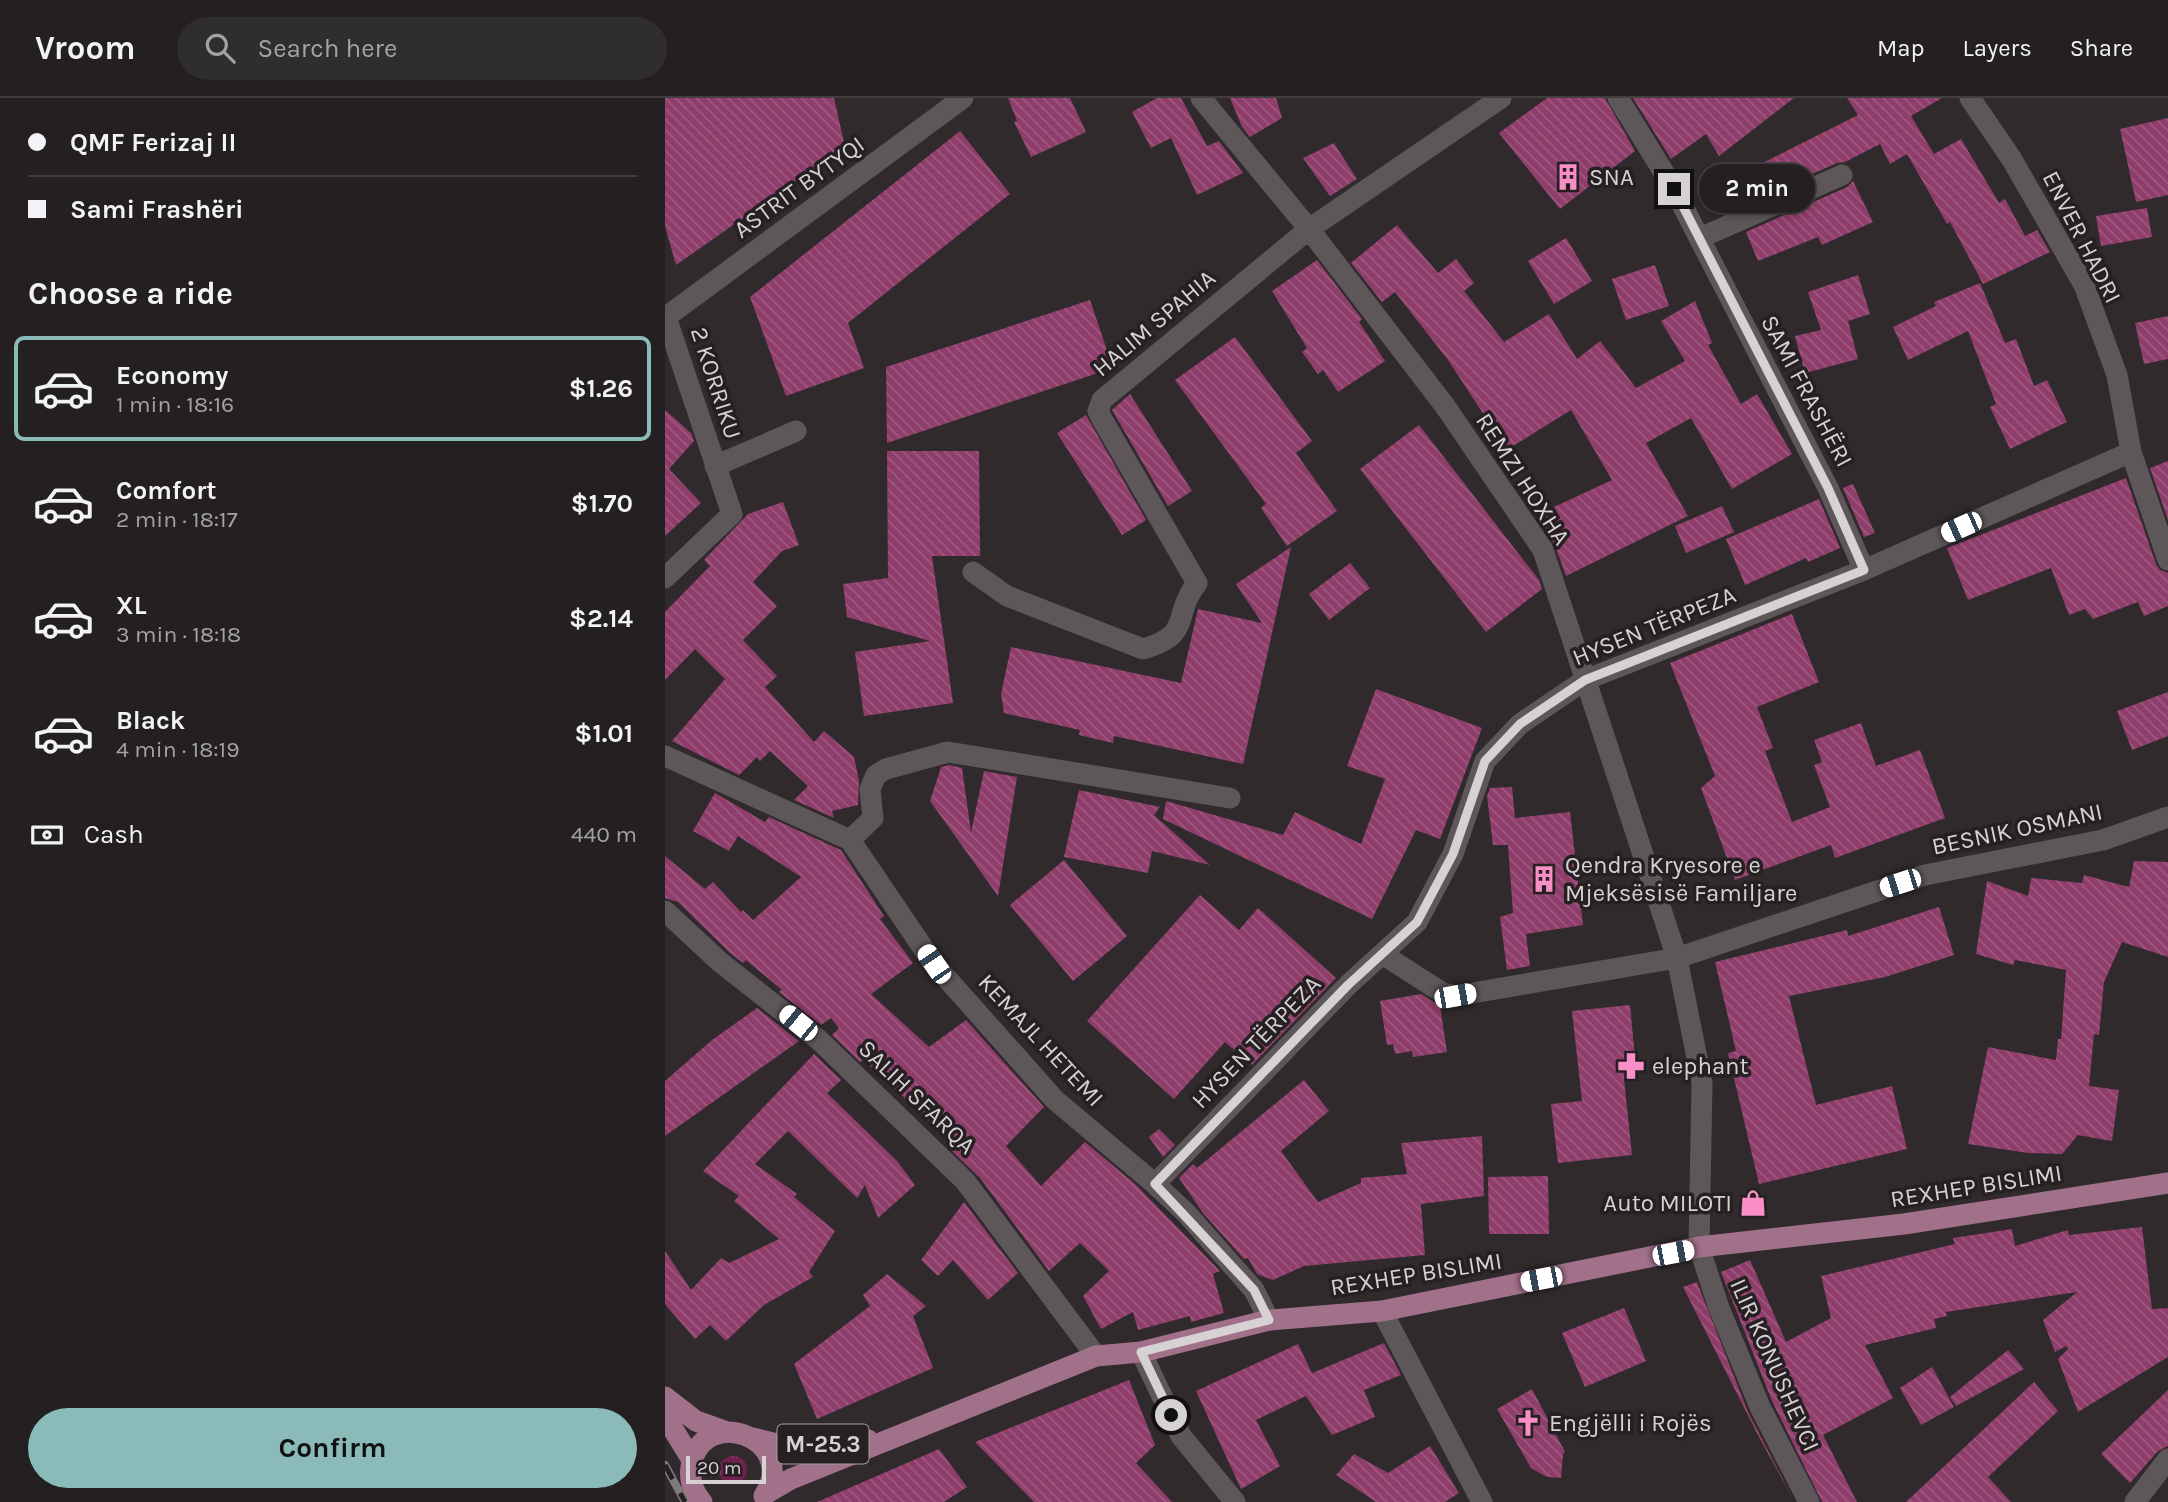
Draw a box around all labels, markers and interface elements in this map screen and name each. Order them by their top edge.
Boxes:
search box [177,17,667,80]
text: Vroom [35,29,135,67]
icon: search [201,29,239,67]
text: Search here [257,33,397,64]
text: Map [1877,34,1925,62]
text: Layers [1963,34,2032,62]
text: Share [2070,34,2133,62]
text: QMF Ferizaj II [70,127,236,158]
street label: ASTRIT BYTYQI [728,130,870,244]
building icon: SNA [1553,162,1583,192]
place label: SNA [1589,163,1634,191]
callout: 2 min [1699,164,1814,214]
street label: ENVER HADRI [2037,166,2127,308]
route end [1658,173,1690,205]
text: 2 min [1725,175,1789,202]
text: Sami Frashëri [70,194,244,225]
street label: HALIM SPAHIA [1087,264,1221,382]
text: Choose a ride [28,275,233,312]
street label: SAMI FRASHËRI [1755,310,1859,472]
street label: 2 KORRIKU [685,323,747,443]
icon: car [32,357,95,420]
text: Economy [116,360,228,391]
text: $1.26 [569,373,633,404]
text: 1 min · 18:16 [116,391,234,418]
street label: REMZI HOXHA [1470,408,1576,550]
icon: car [32,472,95,535]
text: Comfort [116,475,217,506]
text: $1.70 [571,488,633,519]
text: 2 min · 18:17 [116,506,238,533]
car [1938,509,1985,545]
street label: HYSEN TËRPEZA [1568,580,1740,671]
icon: car [32,587,95,650]
text: XL [116,590,147,621]
text: $2.14 [569,603,633,634]
text: 3 min · 18:18 [116,621,241,648]
icon: car [32,702,95,765]
text: Black [116,705,185,736]
text: $1.01 [575,718,633,749]
text: 4 min · 18:19 [116,736,240,763]
street label: BESNIK OSMANI [1929,797,2105,861]
icon: cash [28,816,66,854]
text: Cash [84,819,144,850]
text: 440 m [571,821,637,848]
place label: Qendra Kryesore e Mjeksësisë Familjare [1565,851,1797,907]
building icon: Qendra Kryesore e Mjeksësisë Familjare [1529,864,1559,894]
car [1877,867,1924,899]
car [914,941,955,987]
street label: KEMAJL HETEMI [972,968,1110,1112]
street label: HYSEN TËRPEZA [1186,970,1327,1114]
car [1433,982,1478,1010]
car [776,1002,821,1044]
street label: SALIH SFARQA [853,1034,981,1160]
pharmacy icon: elephant [1616,1051,1646,1081]
place label: elephant [1652,1052,1749,1080]
street label: REXHEP BISLIMI [1888,1159,2064,1213]
shop icon: Auto MILOTI [1738,1188,1768,1218]
place label: Auto MILOTI [1603,1189,1732,1217]
car [1651,1239,1696,1267]
street label: REXHEP BISLIMI [1328,1247,1504,1301]
car [1519,1265,1564,1293]
street label: ILIR KONUSHEVCI [1724,1274,1826,1456]
route start [1155,1399,1187,1431]
button: Confirm [28,1408,637,1488]
church icon: Engjëlli i Rojës [1513,1408,1543,1438]
place label: Engjëlli i Rojës [1549,1409,1712,1437]
road number: M-25.3 [778,1424,869,1464]
scale bar [686,1453,767,1485]
text: 20 m [697,1457,742,1479]

